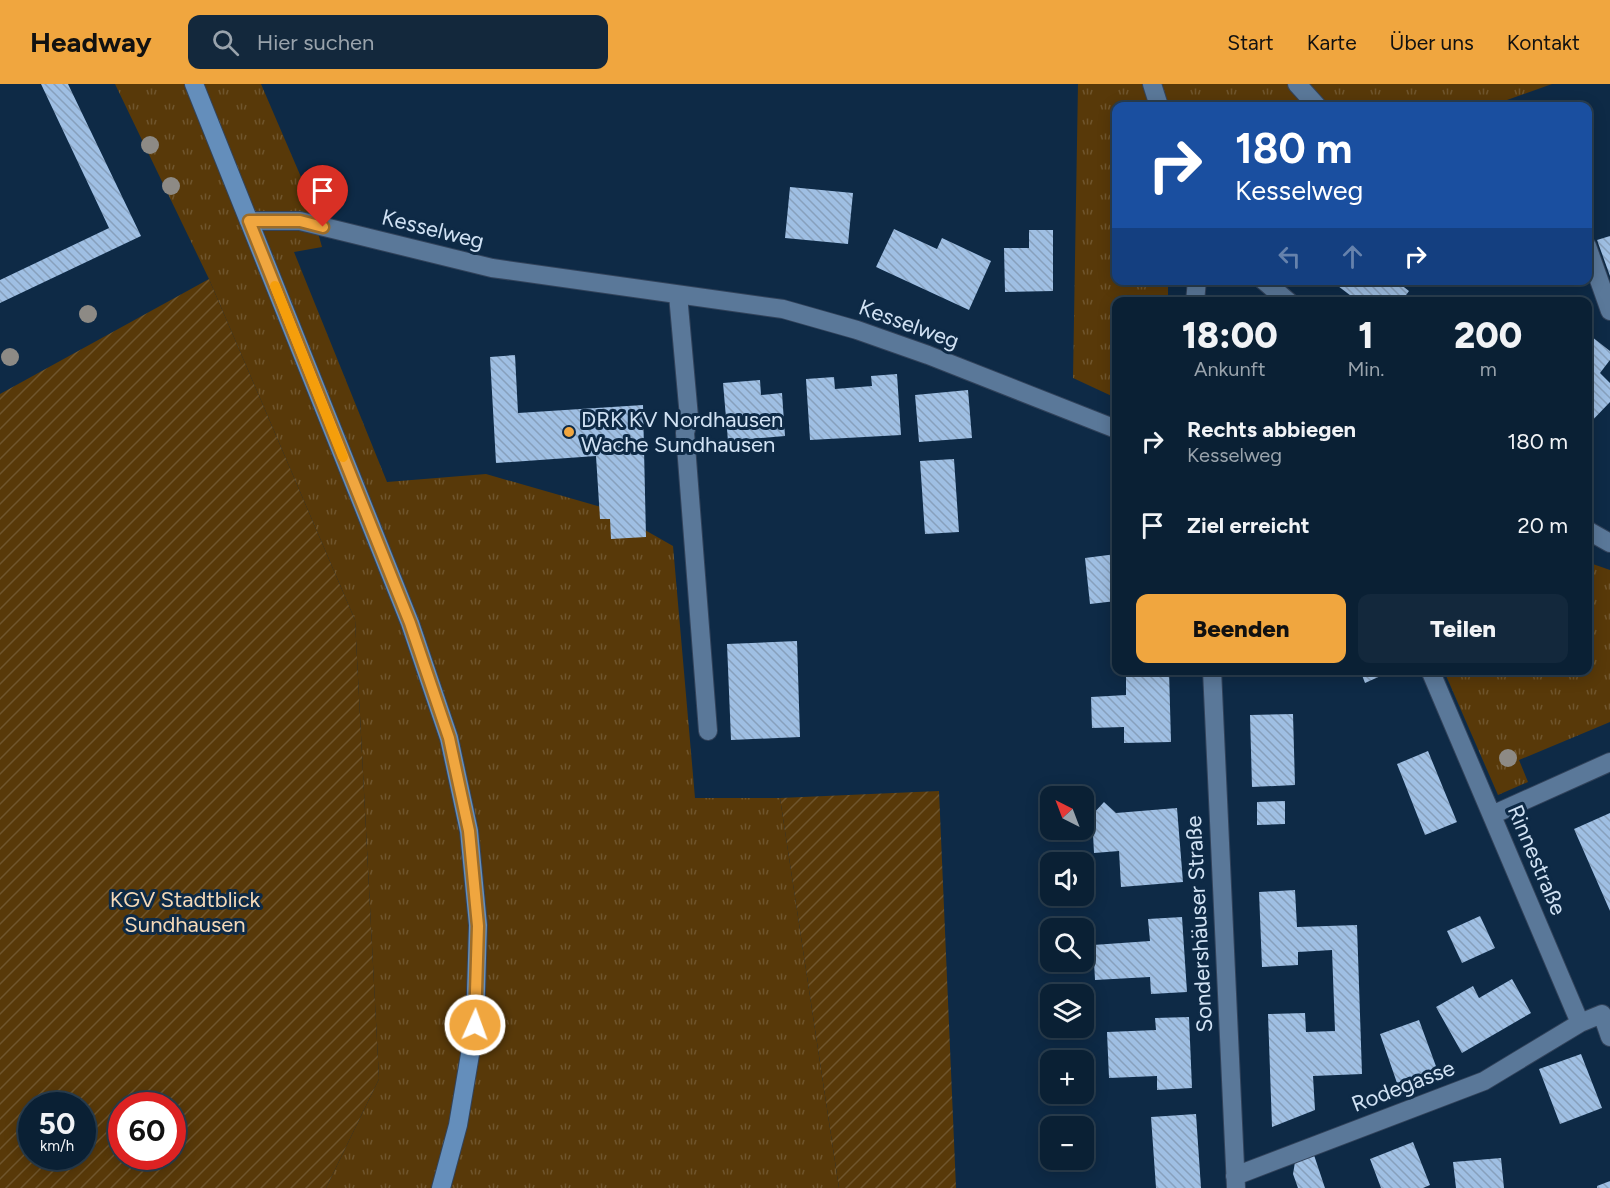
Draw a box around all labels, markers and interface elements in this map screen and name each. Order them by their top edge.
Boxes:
search box [188,15,608,69]
text: Headway [30,25,152,59]
icon: search [209,26,242,59]
text: Hier suchen [257,29,374,56]
text: Start [1227,30,1274,55]
text: Karte [1307,30,1357,55]
text: Über uns [1390,30,1474,55]
text: Kontakt [1507,30,1580,55]
text: 180 m [1235,123,1352,174]
icon: right [1136,126,1214,204]
pin [297,165,348,227]
icon: arrive [306,174,339,207]
text: Kesselweg [1235,174,1363,207]
street label: Kesselweg [379,203,487,255]
icon: left [1273,240,1306,273]
icon: ahead [1336,240,1369,273]
icon: right [1399,240,1432,273]
street label: Kesselweg [855,293,963,355]
text: 18:00 [1182,314,1278,357]
text: 1 [1358,314,1374,357]
text: 200 [1454,314,1522,357]
text: Ankunft [1194,357,1266,381]
text: Min. [1347,357,1384,381]
text: m [1480,357,1497,381]
place label: DRK KV Nordhausen Wache Sundhausen [581,406,783,458]
text: Rechts abbiegen [1187,416,1356,443]
marker: DRK KV Nordhausen Wache Sundhausen [562,425,576,439]
icon: right [1136,425,1169,458]
text: 180 m [1507,428,1568,455]
text: Kesselweg [1187,443,1282,467]
icon: arrive [1136,509,1169,542]
text: Ziel erreicht [1187,512,1310,539]
text: 20 m [1517,512,1568,539]
button: Beenden [1136,594,1346,663]
button: Teilen [1358,594,1568,663]
north arrow [1040,786,1094,840]
map controls [1040,786,1094,1170]
street label: Rinnestraße [1502,801,1572,919]
street label: Sondershäuser Straße [1180,815,1218,1033]
button: sound [1040,852,1094,906]
park label: KGV Stadtblick Sundhausen [110,886,261,938]
button: search [1040,918,1094,972]
button: layers [1040,984,1094,1038]
position arrow [443,993,507,1057]
button: + [1040,1050,1094,1104]
street label: Rodegasse [1348,1054,1458,1118]
speed limit sign: 60 [108,1092,186,1170]
text: 50 [39,1105,75,1142]
button: − [1040,1116,1094,1170]
text: km/h [40,1137,74,1155]

